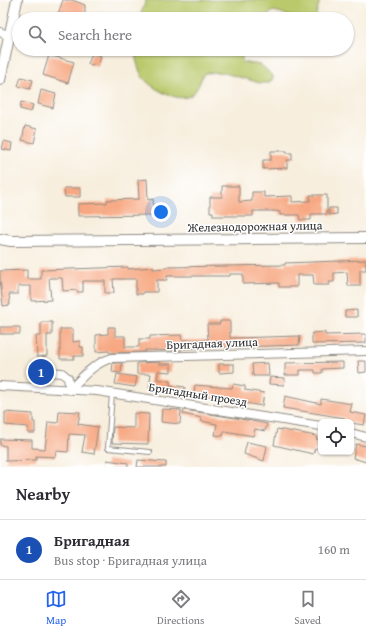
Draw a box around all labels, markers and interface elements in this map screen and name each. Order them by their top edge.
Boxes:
search box [12,12,354,56]
icon: search [26,23,48,45]
text: Search here [58,24,132,45]
your location [151,202,171,222]
street label: Железнодорожная улица [187,216,323,236]
street label: Бригадная улица [166,333,258,353]
pin: 1 [28,357,54,387]
street label: Бригадный проезд [147,378,249,410]
map controls [318,419,354,455]
button: locate [318,419,354,455]
text: Nearby [16,481,70,506]
text: Бригадная [54,530,130,551]
text: 1 [26,540,32,559]
text: 160 m [318,540,350,559]
text: Bus stop · Бригадная улица [54,551,207,570]
tab: Map [45,588,67,628]
tab: Directions [157,588,204,628]
tab: Saved [294,588,321,628]

